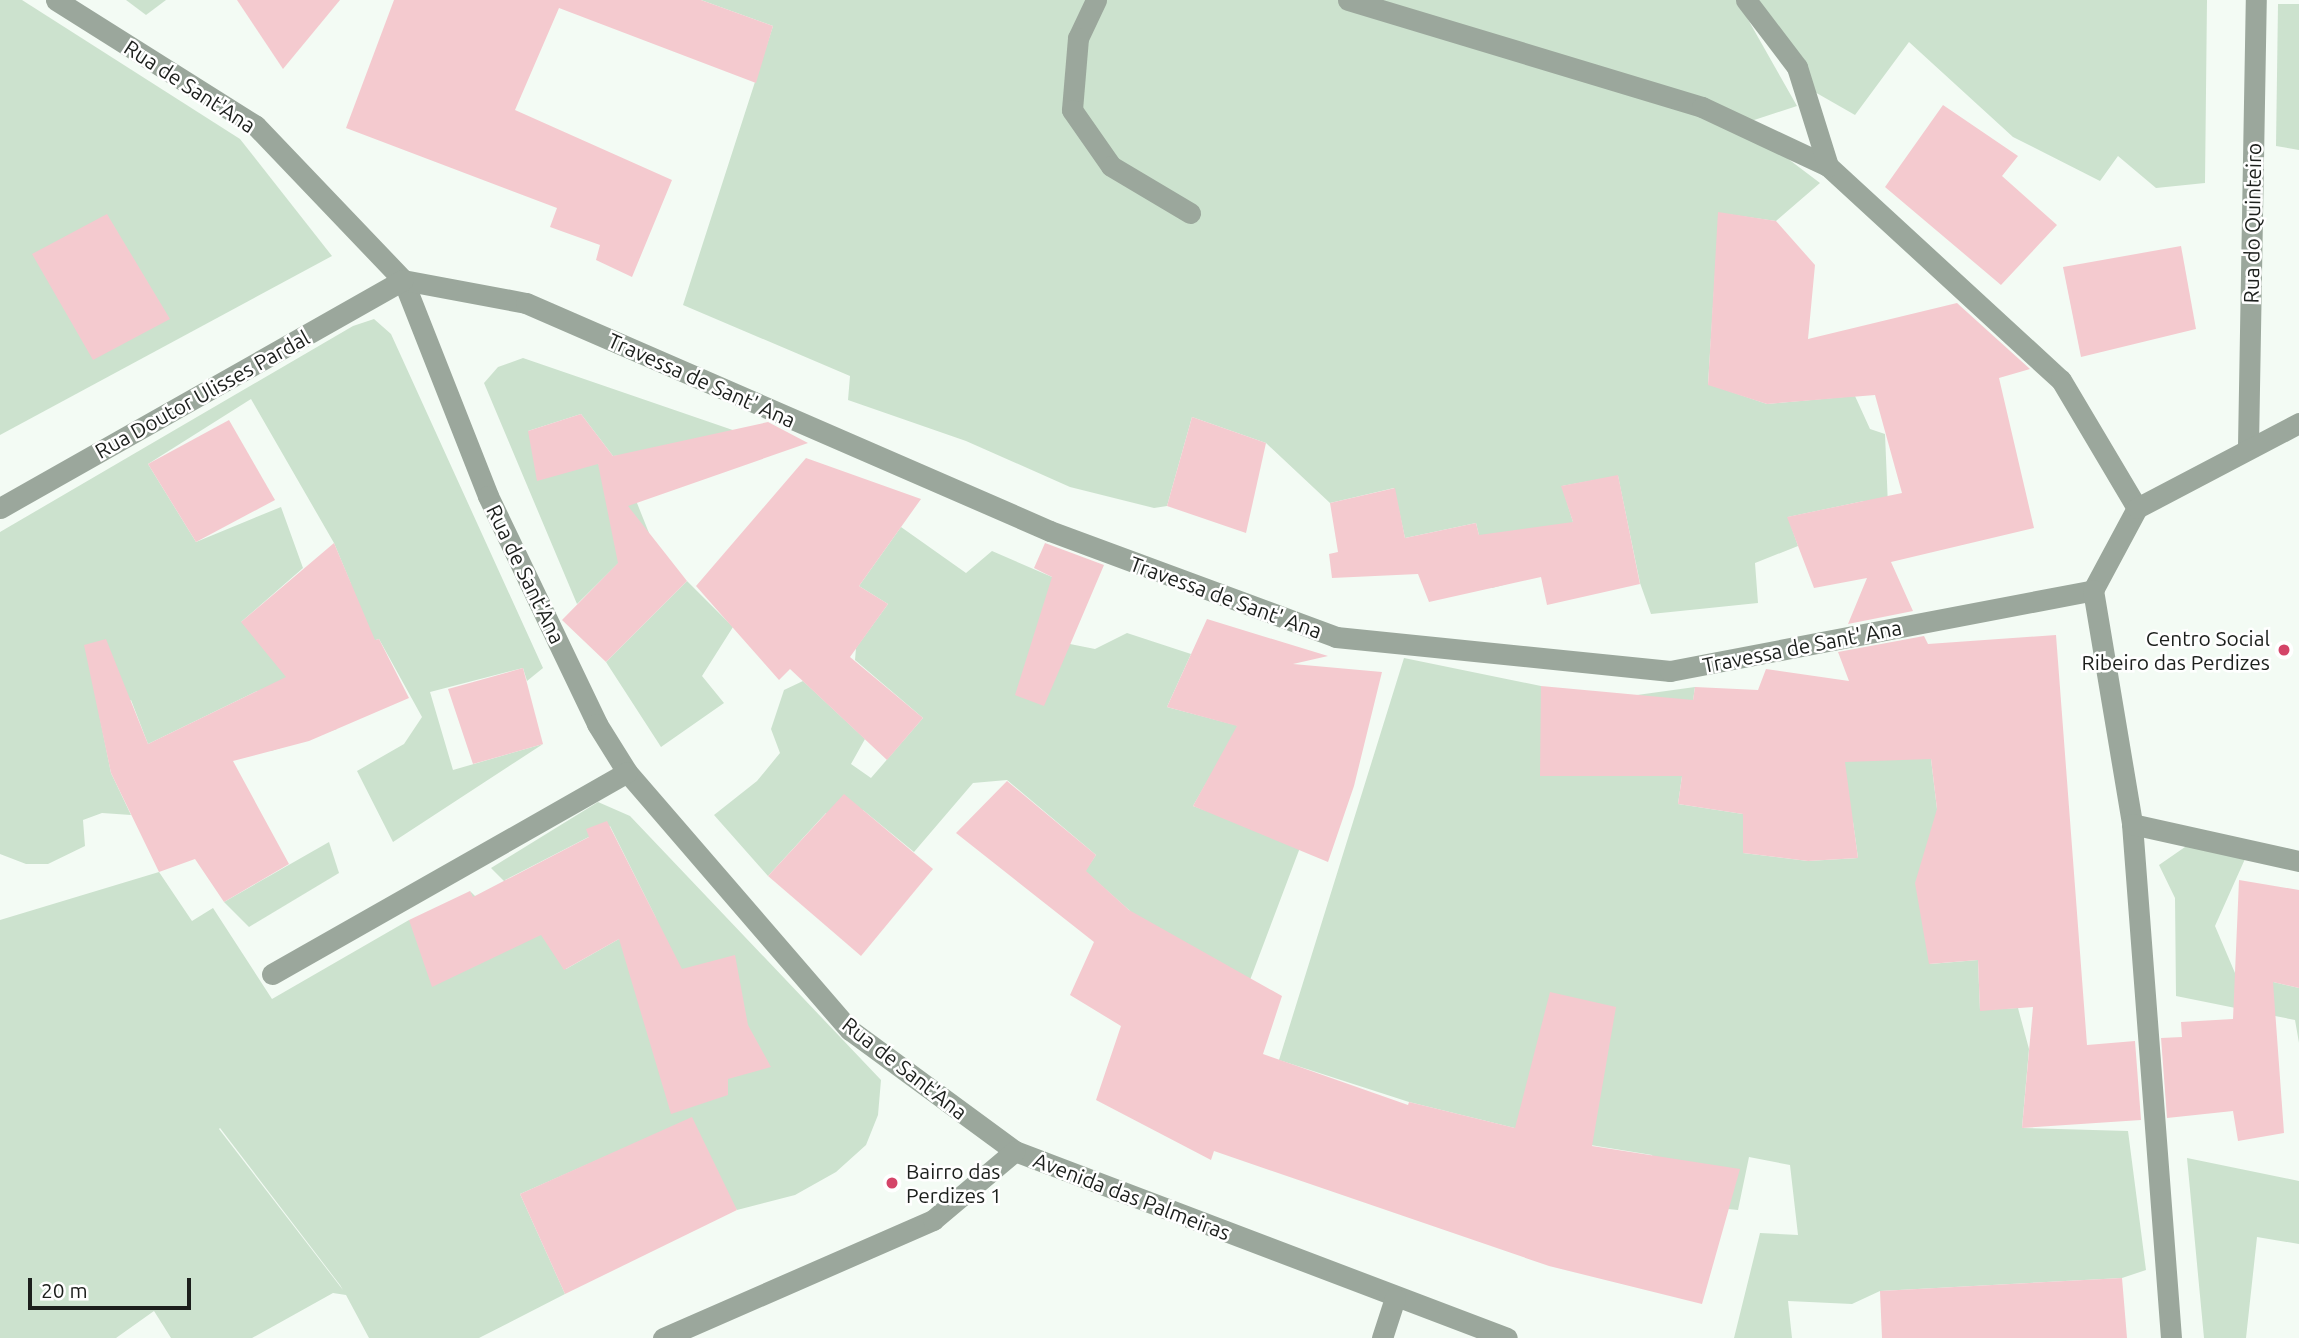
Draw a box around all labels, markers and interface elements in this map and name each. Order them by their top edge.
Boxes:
street label: Rua de Sant'Ana [120,34,260,138]
street label: Rua do Quinteiro [2238,143,2266,303]
street label: Rua Doutor Ulisses Pardal [90,324,314,464]
street label: Travessa de Sant' Ana [604,327,800,433]
street label: Rua de Sant'Ana [481,500,571,648]
street label: Travessa de Sant' Ana [1127,551,1325,643]
street label: Travessa de Sant' Ana [1700,614,1904,678]
place label: Centro Social Ribeiro das Perdizes [2082,625,2270,675]
marker: Centro Social Ribeiro das Perdizes [2276,642,2292,658]
street label: Rua de Sant'Ana [838,1011,972,1125]
street label: Avenida das Palmeiras [1030,1147,1234,1245]
place label: Bairro das Perdizes 1 [906,1158,1002,1208]
marker: Bairro das Perdizes 1 [884,1175,900,1191]
scale bar [32,1264,194,1308]
text: 20 m [41,1278,88,1302]

